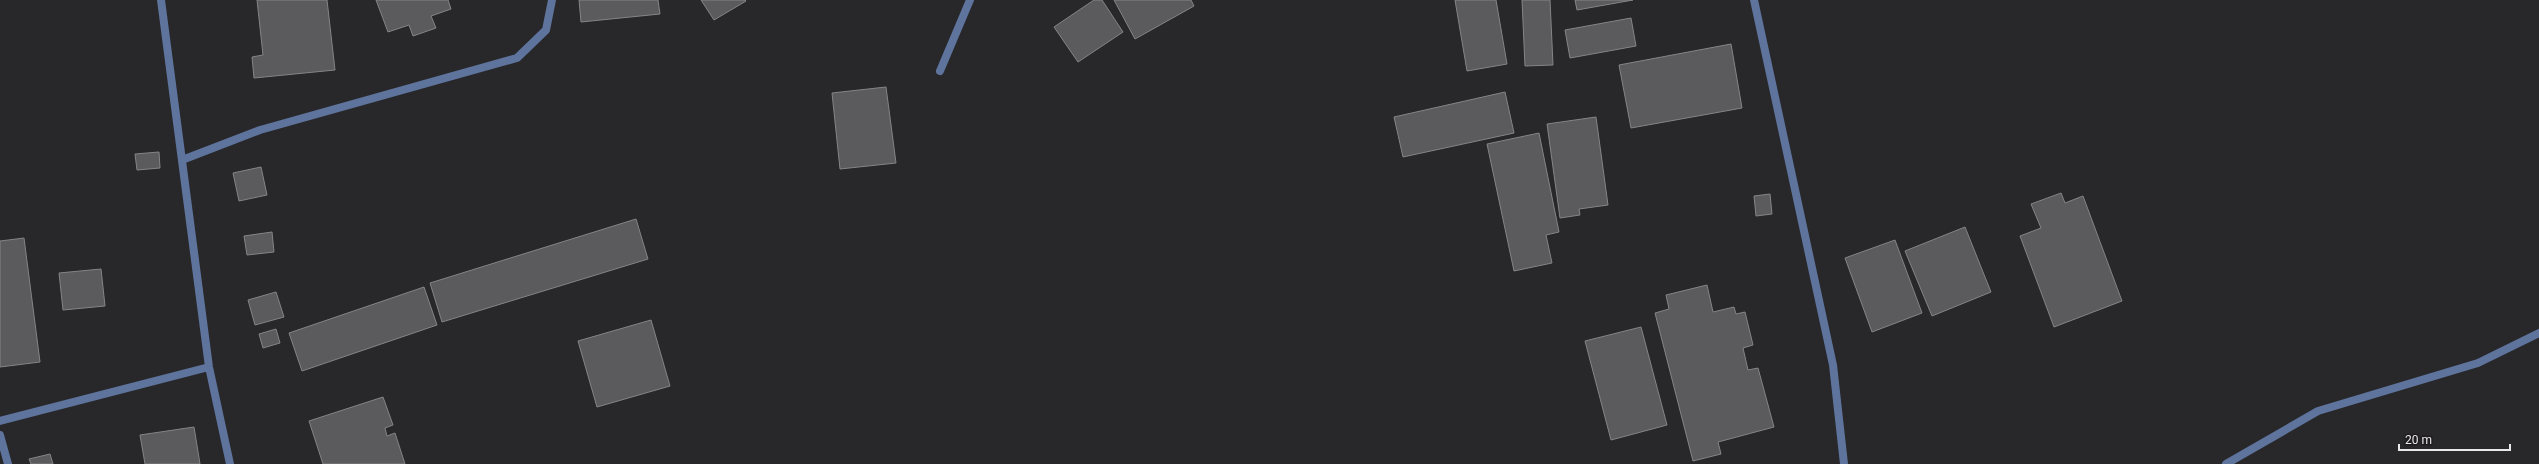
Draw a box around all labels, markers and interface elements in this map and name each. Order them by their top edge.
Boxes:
scale bar [2399,426,2510,452]
text: 20 m [2405,433,2432,447]

